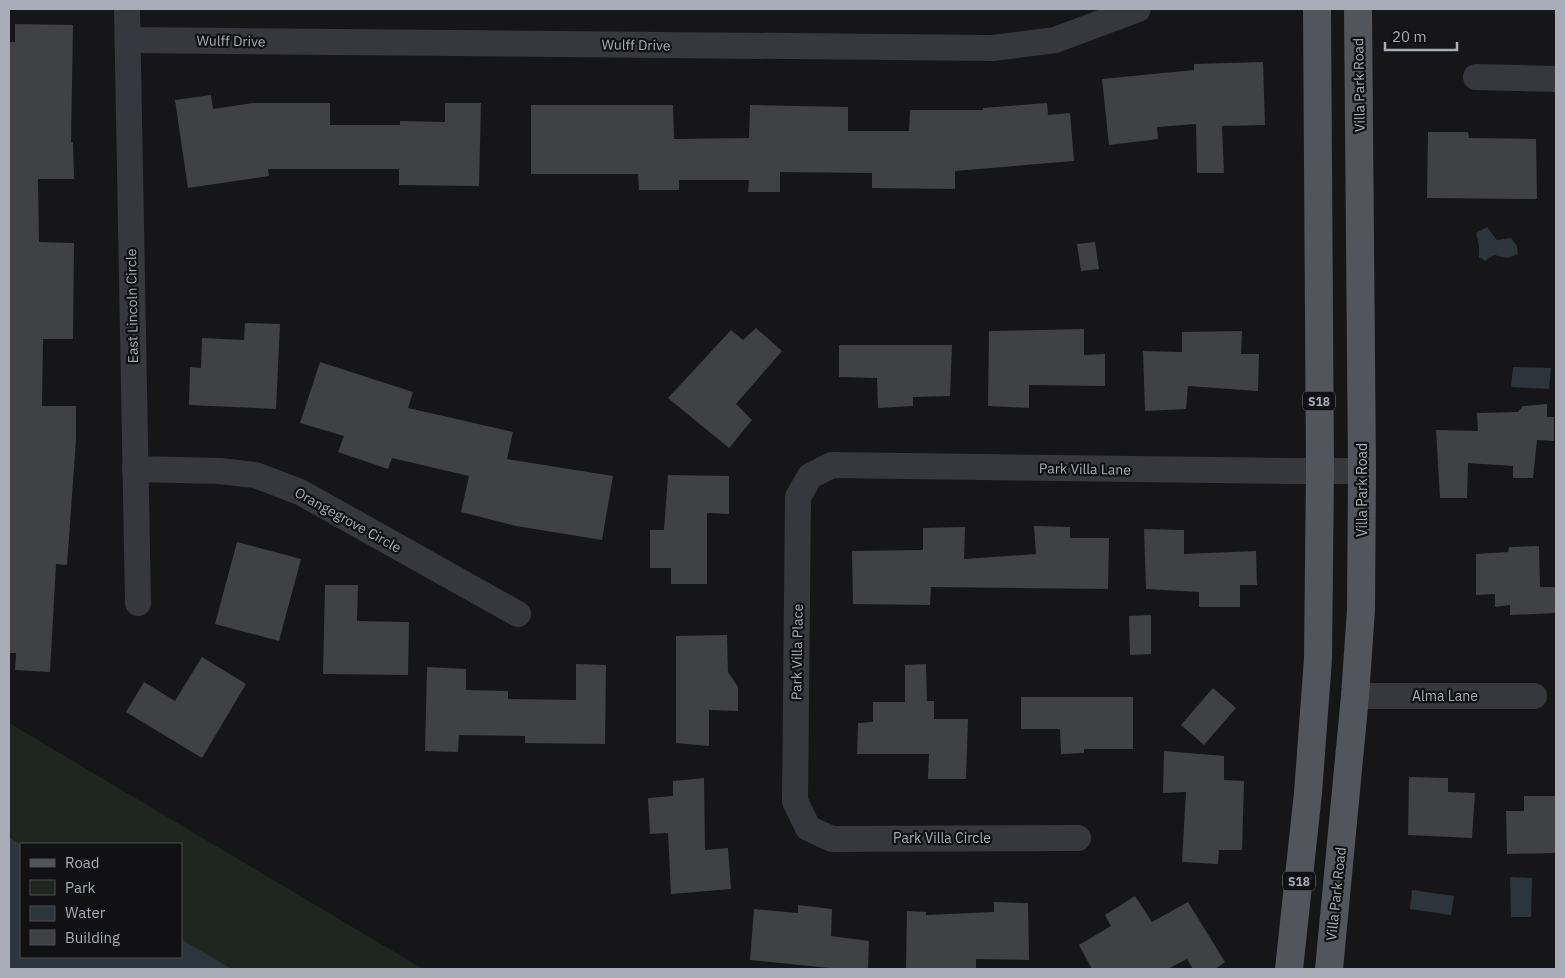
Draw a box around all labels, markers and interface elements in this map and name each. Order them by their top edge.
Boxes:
scale bar [1385,20,1458,52]
text: 20 m [1392,27,1427,46]
street label: Wulff Drive [196,31,266,51]
street label: Wulff Drive [601,35,671,55]
street label: Villa Park Road [1349,38,1369,132]
street label: East Lincoln Circle [122,248,142,363]
road number: S18 [1303,392,1335,411]
street label: Villa Park Road [1353,443,1371,537]
street label: Park Villa Lane [1039,459,1132,479]
street label: Orangegrove Circle [292,483,405,557]
street label: Park Villa Place [787,603,807,700]
street label: Alma Lane [1412,687,1478,705]
street label: Park Villa Circle [893,829,991,847]
legend [20,843,182,958]
street label: Villa Park Road [1322,846,1350,942]
text: Road [65,853,100,872]
road number: S18 [1283,871,1315,890]
text: Park [65,878,95,897]
text: Water [65,903,106,922]
text: Building [65,928,120,947]

